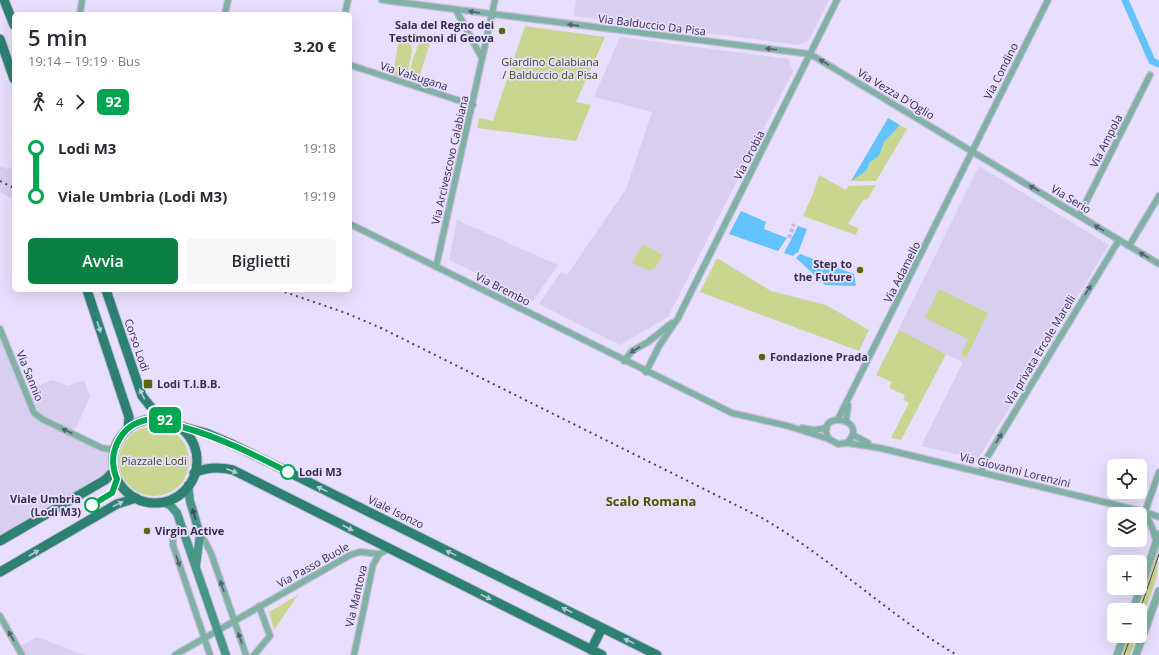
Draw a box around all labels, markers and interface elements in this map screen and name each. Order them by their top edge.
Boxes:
one-way arrow [467,9,480,15]
street label: Via Balduccio Da Pisa [597,10,707,39]
place label: Sala del Regno dei Testimoni di Geova [389,17,494,45]
text: 5 min [28,22,87,52]
one-way arrow [567,22,579,28]
marker: Sala del Regno dei Testimoni di Geova [497,26,507,36]
text: 3.20 € [294,36,336,56]
street label: Via Condino [980,40,1021,102]
one-way arrow [765,46,777,52]
text: 19:14 – 19:19 · Bus [28,52,140,70]
park label: Giardino Calabiana / Balduccio da Pisa [501,54,599,82]
street label: Via Valsugana [378,57,450,94]
one-way arrow [818,59,830,66]
street label: Via Vezza D'Oglio [855,65,938,123]
icon: walk [28,91,50,113]
icon: forward [69,91,91,113]
text: 92 [105,92,121,111]
text: 4 [56,93,63,111]
street label: Via Arcivescovo Calabiana [427,94,472,226]
street label: Via Ampola [1086,112,1125,170]
street label: Via Orobia [730,127,767,182]
text: Lodi M3 [58,138,116,158]
text: 19:18 [303,139,336,157]
street label: Via Serio [1048,181,1094,217]
one-way arrow [1028,185,1040,192]
text: Viale Umbria (Lodi M3) [58,186,227,206]
text: 19:19 [303,187,336,205]
one-way arrow [1094,224,1104,232]
button: Avvia [28,238,178,284]
button: Biglietti [186,238,336,284]
street label: Via Adamello [880,238,924,305]
one-way arrow [1138,252,1150,259]
place label: Step to the Future [794,256,852,284]
marker: Step to the Future [855,265,865,275]
street label: Via Brembo [473,268,534,309]
one-way arrow [1085,284,1092,296]
street label: Via privata Ercole Marelli [1001,292,1078,408]
street label: Corso Lodi [121,317,153,373]
one-way arrow [97,321,103,333]
one-way arrow [630,346,640,354]
street label: Via Sannio [14,348,48,404]
place label: Fondazione Prada [770,349,868,364]
marker: Fondazione Prada [757,352,767,362]
place label: Lodi T.I.B.B. [157,376,221,391]
marker: Lodi T.I.B.B. [142,378,154,390]
one-way arrow [139,388,145,399]
line badge: 92 [147,407,183,433]
text: 92 [157,410,173,429]
one-way arrow [61,428,73,434]
one-way arrow [996,432,1003,444]
street label: Via Giovanni Lorenzini [958,448,1072,491]
park label: Piazzale Lodi [121,453,187,468]
map controls [1107,459,1147,643]
button: locate [1107,459,1147,499]
marker: Lodi M3 [280,464,296,480]
place label: Lodi M3 [299,464,342,479]
one-way arrow [227,468,239,474]
one-way arrow [317,486,328,492]
place label: Viale Umbria (Lodi M3) [10,491,81,519]
street label: Viale Isonzo [366,492,427,532]
district label: Scalo Romana [606,492,696,510]
marker: Viale Umbria (Lodi M3) [84,497,100,513]
one-way arrow [112,501,124,507]
button: layers [1107,507,1147,547]
one-way arrow [191,508,197,520]
place label: Virgin Active [155,523,225,538]
one-way arrow [343,525,354,531]
marker: Virgin Active [142,526,152,536]
street label: Via Passo Buole [274,539,352,591]
one-way arrow [28,549,40,556]
one-way arrow [445,549,456,556]
button: + [1107,555,1147,595]
one-way arrow [176,556,182,568]
street label: Via Mantova [341,563,370,628]
one-way arrow [219,580,225,592]
one-way arrow [480,594,492,600]
button: − [1107,603,1147,643]
one-way arrow [561,607,573,613]
one-way arrow [8,630,14,642]
one-way arrow [237,631,243,643]
one-way arrow [624,638,635,644]

